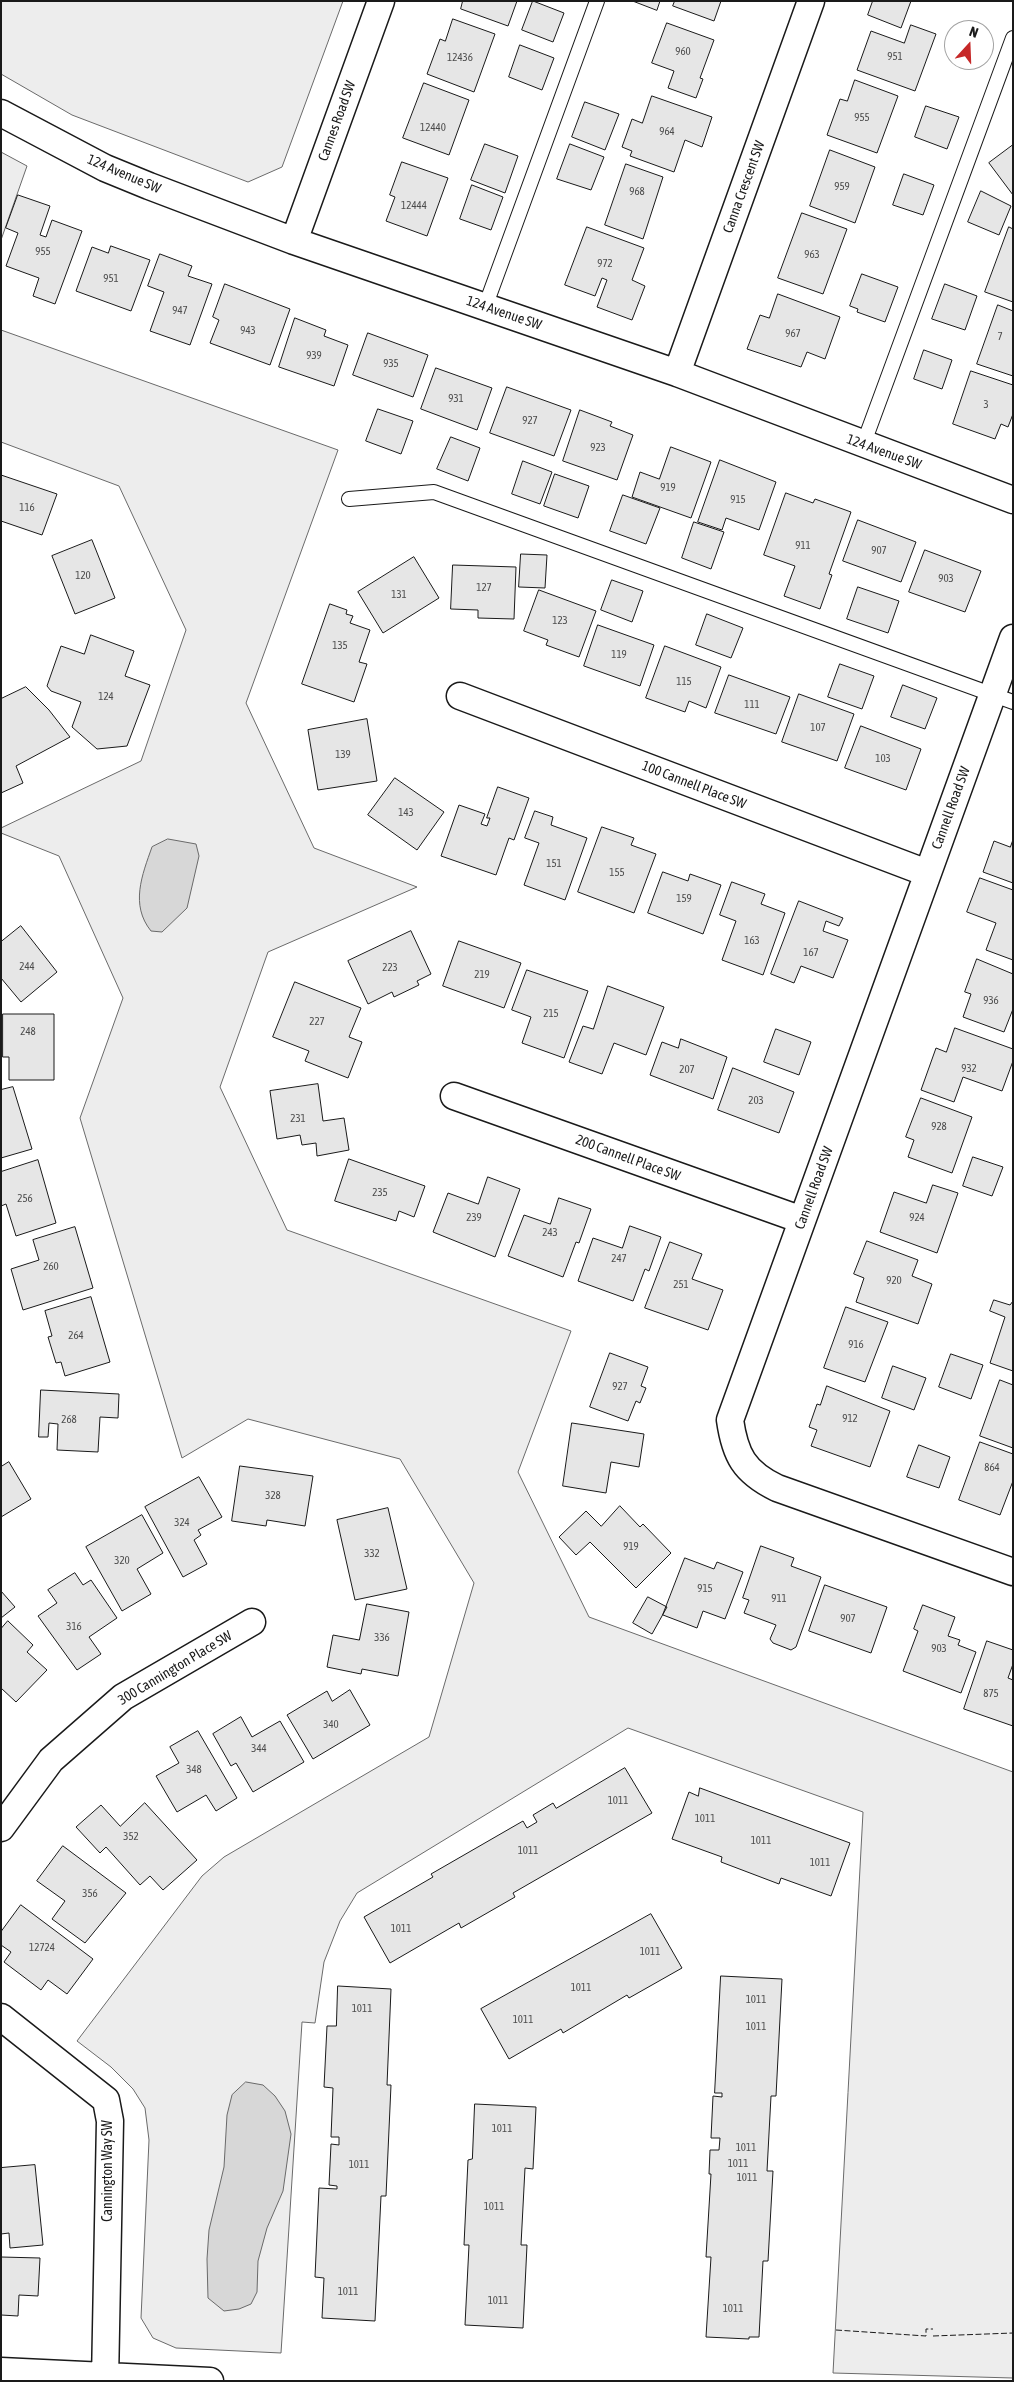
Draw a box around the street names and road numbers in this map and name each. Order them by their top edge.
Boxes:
street label: Cannes Road SW [315,79,359,163]
street label: Canna Crescent SW [720,139,768,235]
street label: 124 Avenue SW [85,151,163,197]
street label: 124 Avenue SW [464,292,544,334]
street label: 124 Avenue SW [844,431,924,473]
street label: 100 Cannell Place SW [640,757,748,813]
street label: Cannell Road SW [928,764,974,852]
street label: 200 Cannell Place SW [573,1131,683,1185]
street label: Cannell Road SW [791,1144,837,1232]
street label: 300 Cannington Place SW [115,1627,235,1709]
street label: Cannington Way SW [100,2120,116,2222]

